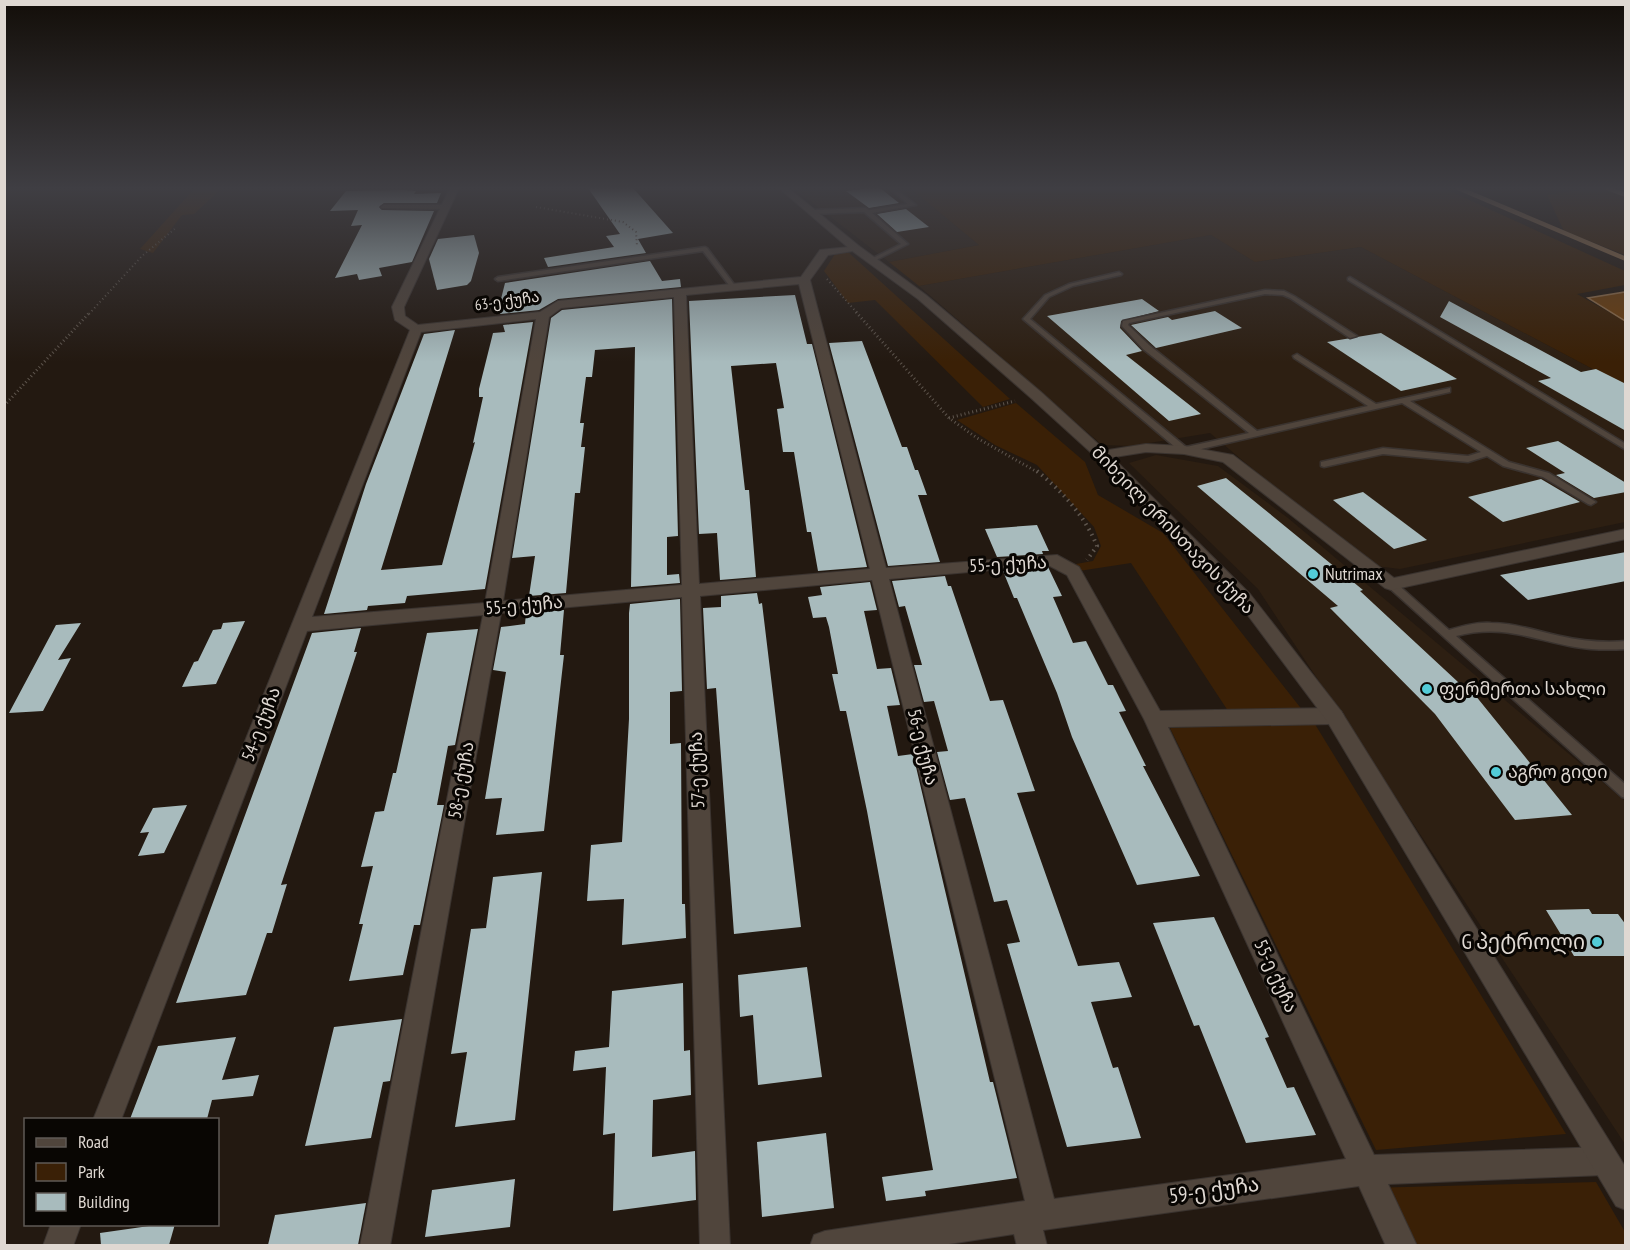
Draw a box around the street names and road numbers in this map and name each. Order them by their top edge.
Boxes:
street label: 63-ე ქუჩა [473,287,540,314]
street label: მიხეილ ერისთავის ქუჩა [1087,441,1260,619]
street label: 55-ე ქუჩა [968,550,1047,577]
street label: 55-ე ქუჩა [484,590,564,619]
street label: 54-ე ქუჩა [236,683,285,764]
street label: 56-ე ქუჩა [903,706,944,787]
street label: 57-ე ქუჩა [684,731,709,809]
street label: 58-ე ქუჩა [442,740,479,820]
street label: 55-ე ქუჩა [1250,936,1303,1016]
street label: 59-ე ქუჩა [1167,1170,1261,1209]

